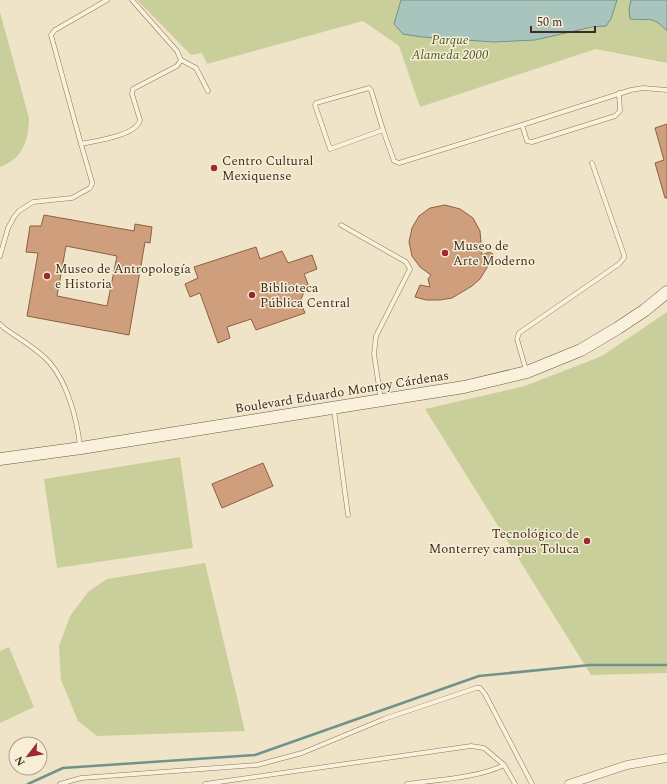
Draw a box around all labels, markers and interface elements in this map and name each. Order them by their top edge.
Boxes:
scale bar [531,8,595,34]
text: 50 m [537,13,562,32]
park label: Parque Alameda 2000 [411,30,489,65]
place label: Centro Cultural Mexiquense [222,151,313,186]
marker: Centro Cultural Mexiquense [209,163,219,173]
place label: Museo de Arte Moderno [453,236,535,271]
marker: Museo de Arte Moderno [440,248,450,258]
place label: Museo de Antropología e Historia [55,259,191,294]
marker: Museo de Antropología e Historia [42,271,52,281]
place label: Biblioteca Pública Central [260,278,350,313]
marker: Biblioteca Pública Central [247,290,257,300]
street label: Boulevard Eduardo Monroy Cárdenas [234,365,450,419]
place label: Tecnológico de Monterrey campus Toluca [429,524,580,559]
marker: Tecnológico de Monterrey campus Toluca [582,536,592,546]
north arrow [8,736,48,776]
text: N [10,753,29,769]

